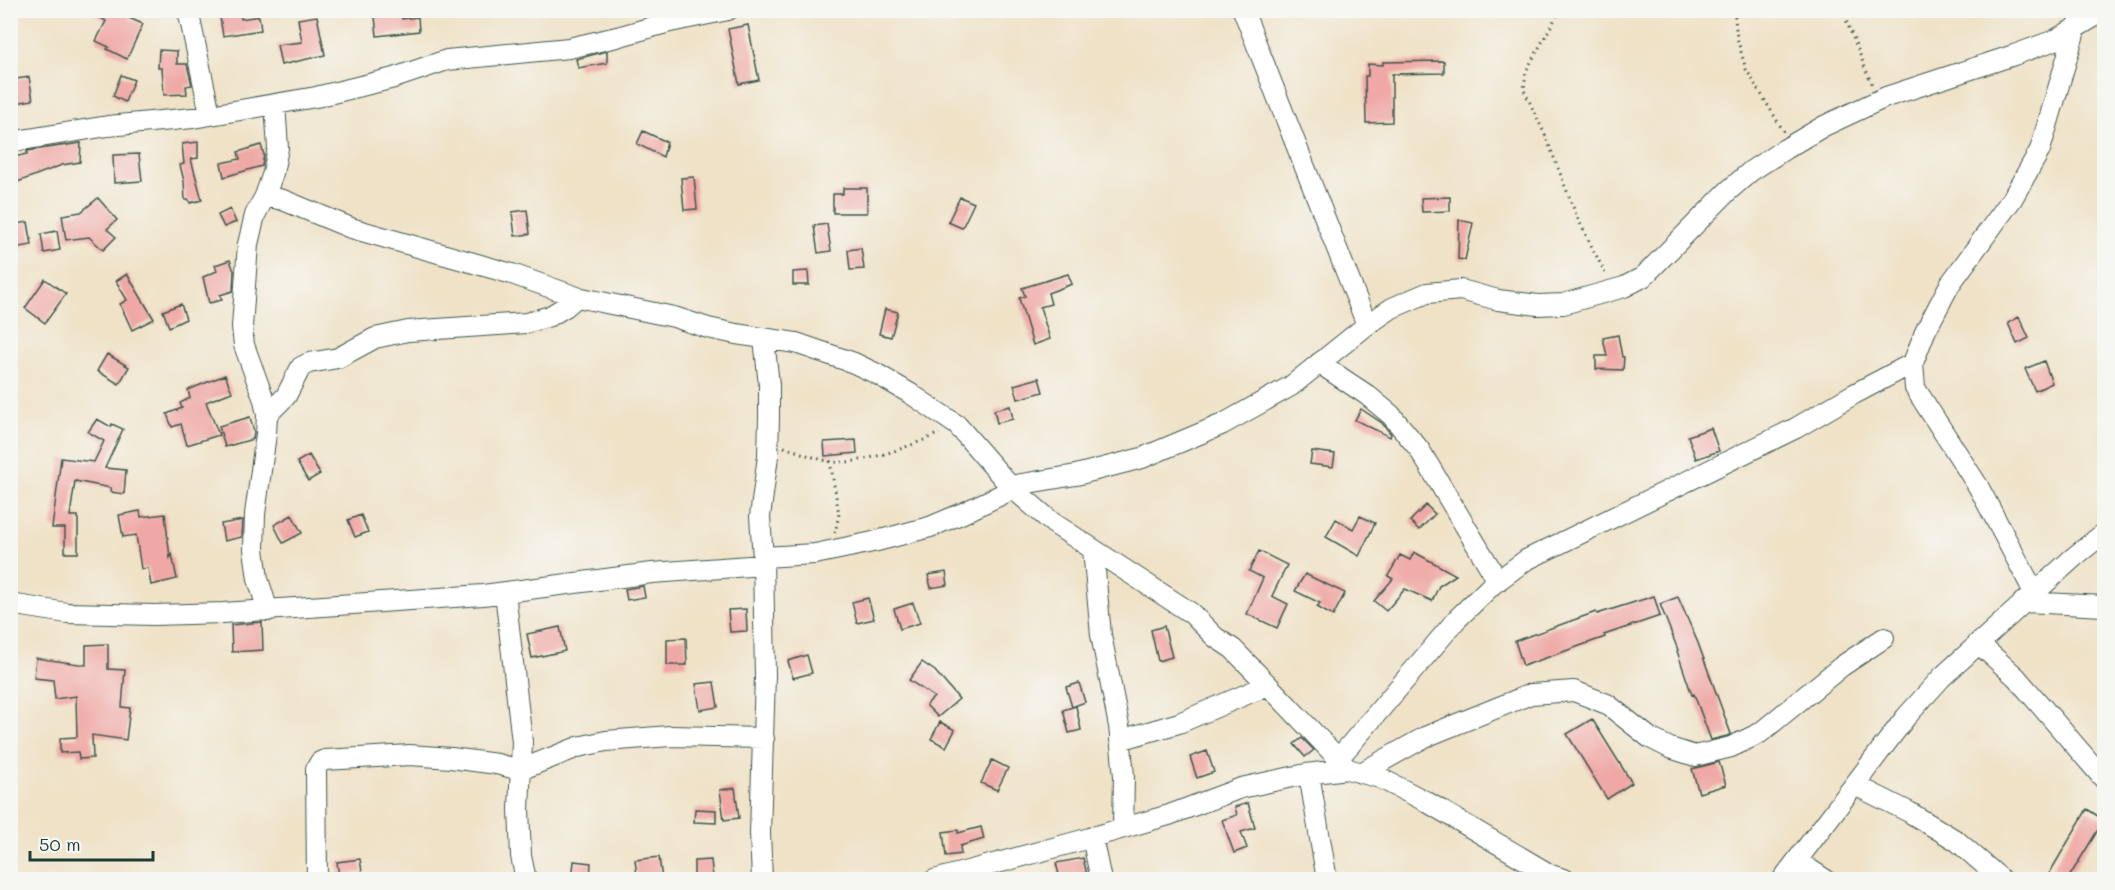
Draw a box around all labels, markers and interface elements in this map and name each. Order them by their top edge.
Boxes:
scale bar [30,824,153,862]
text: 50 m [39,832,81,856]

